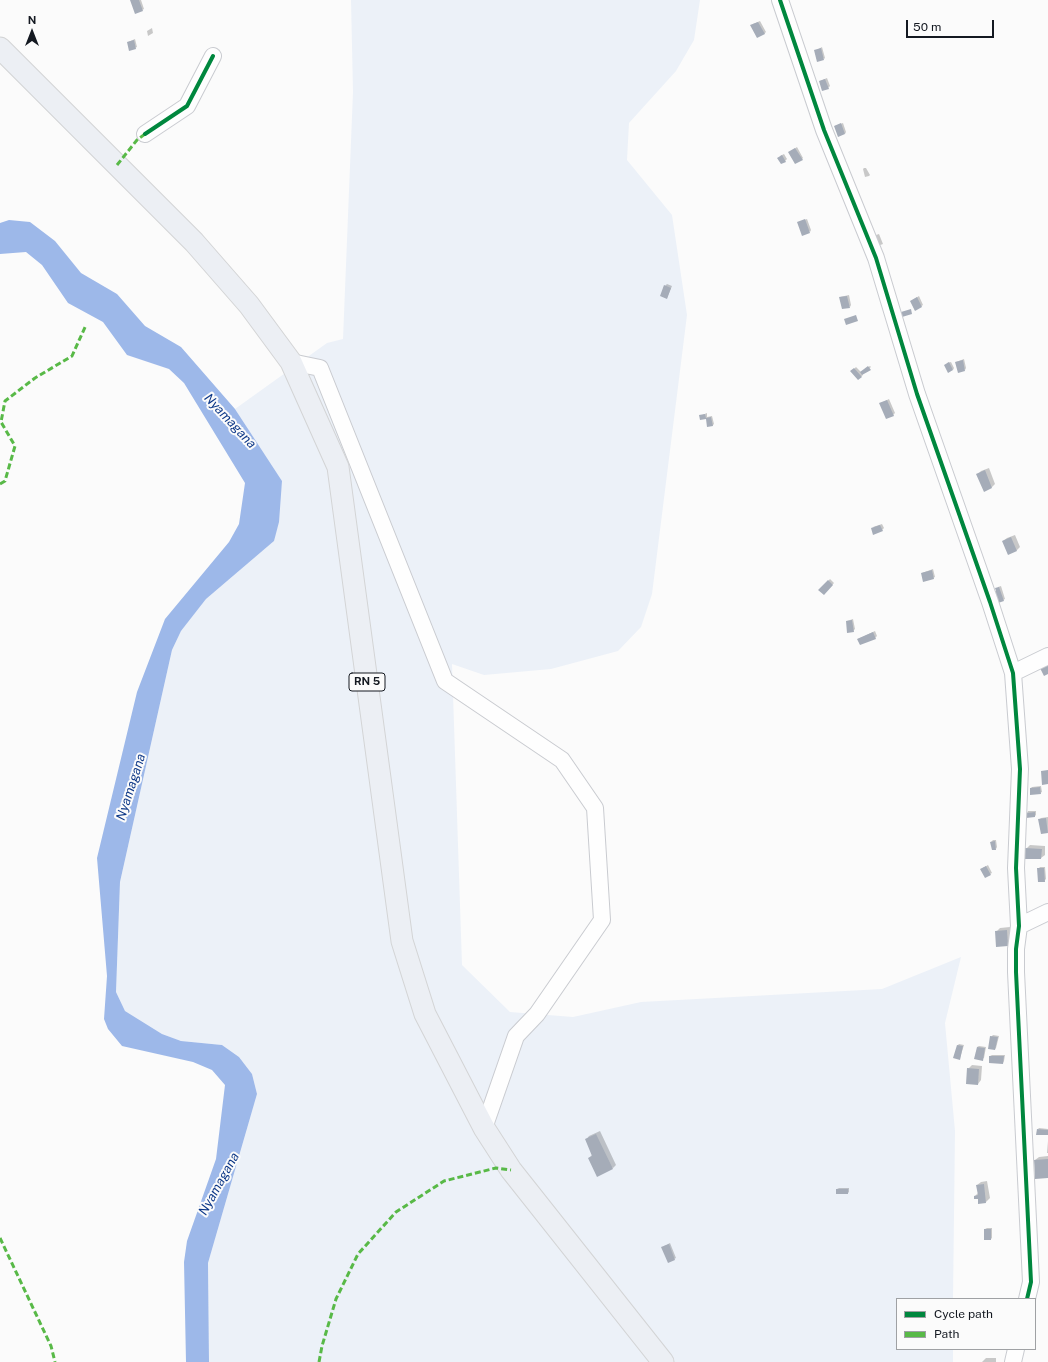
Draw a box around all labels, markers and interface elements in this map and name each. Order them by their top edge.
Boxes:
north arrow [12,12,52,52]
scale bar [908,12,996,38]
text: N [28,14,36,26]
text: 50 m [913,20,941,34]
water label: Nyamagana [201,390,259,452]
road number: RN 5 [349,673,385,691]
water label: Nyamagana [113,752,149,822]
water label: Nyamagana [195,1150,243,1218]
legend [896,1298,1036,1350]
text: Cycle path [934,1307,993,1321]
text: Path [934,1327,960,1341]

